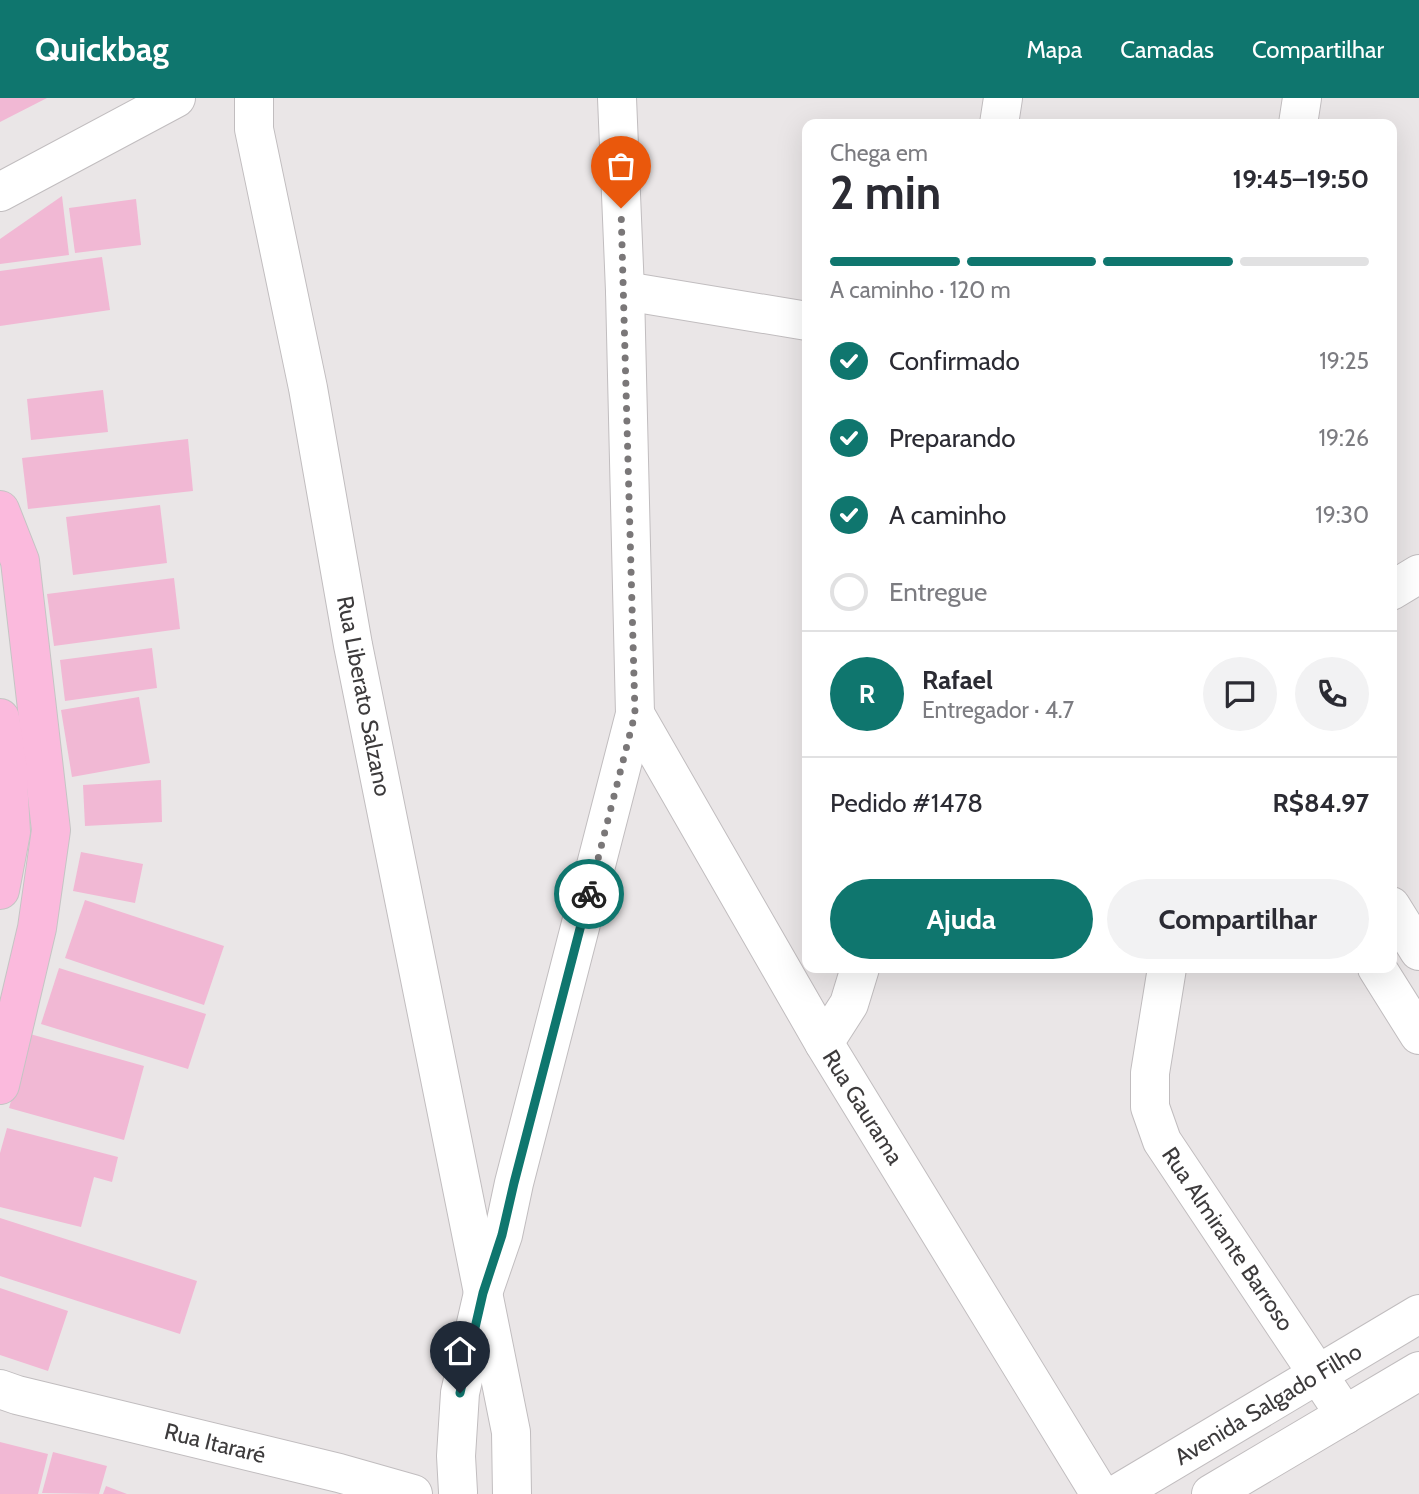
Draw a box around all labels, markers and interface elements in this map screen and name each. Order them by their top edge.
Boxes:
text: Quickbag [35,29,169,69]
text: Mapa [1026,35,1082,64]
text: Camadas [1120,35,1214,64]
text: Compartilhar [1252,35,1384,64]
pin [591,136,651,208]
text: Chega em [830,139,928,167]
icon: bag [602,147,640,185]
text: 19:45–19:50 [1233,163,1369,195]
text: 2 min [830,165,941,221]
text: A caminho · 120 m [830,276,1011,304]
icon: check [830,342,868,380]
text: Confirmado [889,345,1020,377]
text: 19:25 [1319,347,1369,375]
icon: check [830,419,868,457]
text: Preparando [889,422,1016,454]
text: 19:26 [1319,424,1369,452]
icon: check [830,496,868,534]
text: A caminho [889,499,1006,531]
text: 19:30 [1315,501,1369,529]
text: Entregue [889,576,987,608]
street label: Rua Liberato Salzano [331,593,397,799]
button: chat [1203,657,1277,731]
button: phone [1295,657,1369,731]
text: Rafael [922,664,993,696]
text: R [859,678,875,710]
text: Entregador · 4.7 [922,696,1074,724]
text: Pedido #1478 [830,787,983,819]
text: R$84.97 [1273,787,1369,819]
courier [554,859,624,929]
icon: bike [570,875,608,913]
button: Ajuda [830,879,1093,959]
button: Compartilhar [1107,879,1369,959]
street label: Rua Gaurama [817,1045,909,1169]
street label: Rua Almirante Barroso [1156,1142,1300,1336]
pin [430,1321,490,1393]
icon: home [441,1332,479,1370]
street label: Avenida Salgado Filho [1169,1337,1367,1471]
street label: Rua Itararé [162,1417,269,1469]

